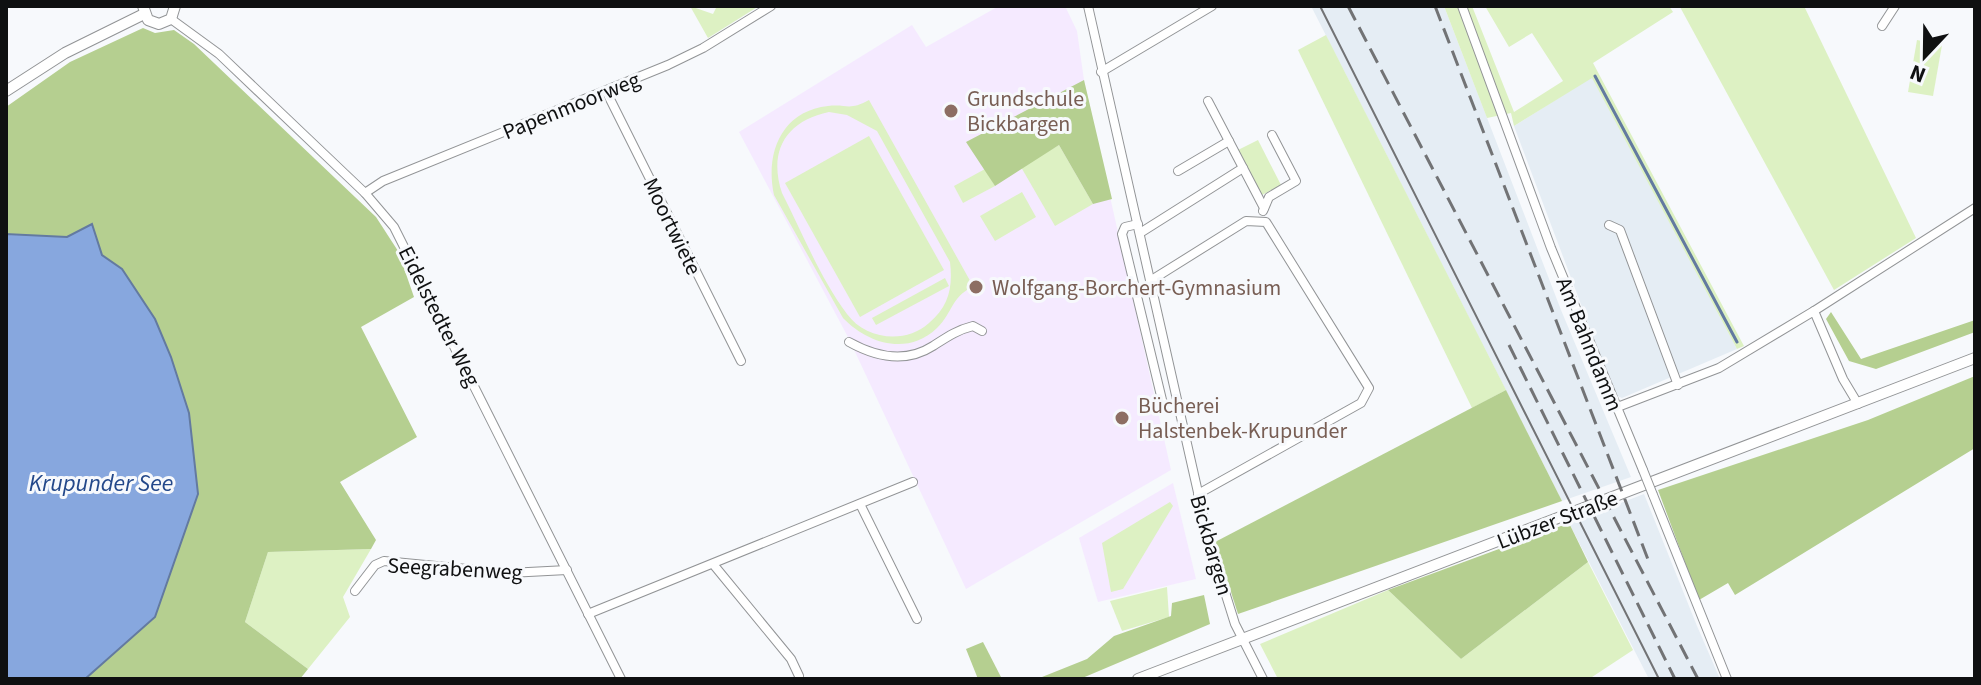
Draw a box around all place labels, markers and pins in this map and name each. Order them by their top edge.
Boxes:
place label: Grundschule Bickbargen [967,83,1084,140]
marker: Grundschule Bickbargen [942,102,960,120]
place label: Wolfgang-Borchert-Gymnasium [992,272,1281,304]
marker: Wolfgang-Borchert-Gymnasium [967,278,985,296]
place label: Bücherei Halstenbek-Krupunder [1138,390,1347,447]
marker: Bücherei Halstenbek-Krupunder [1113,409,1131,427]

